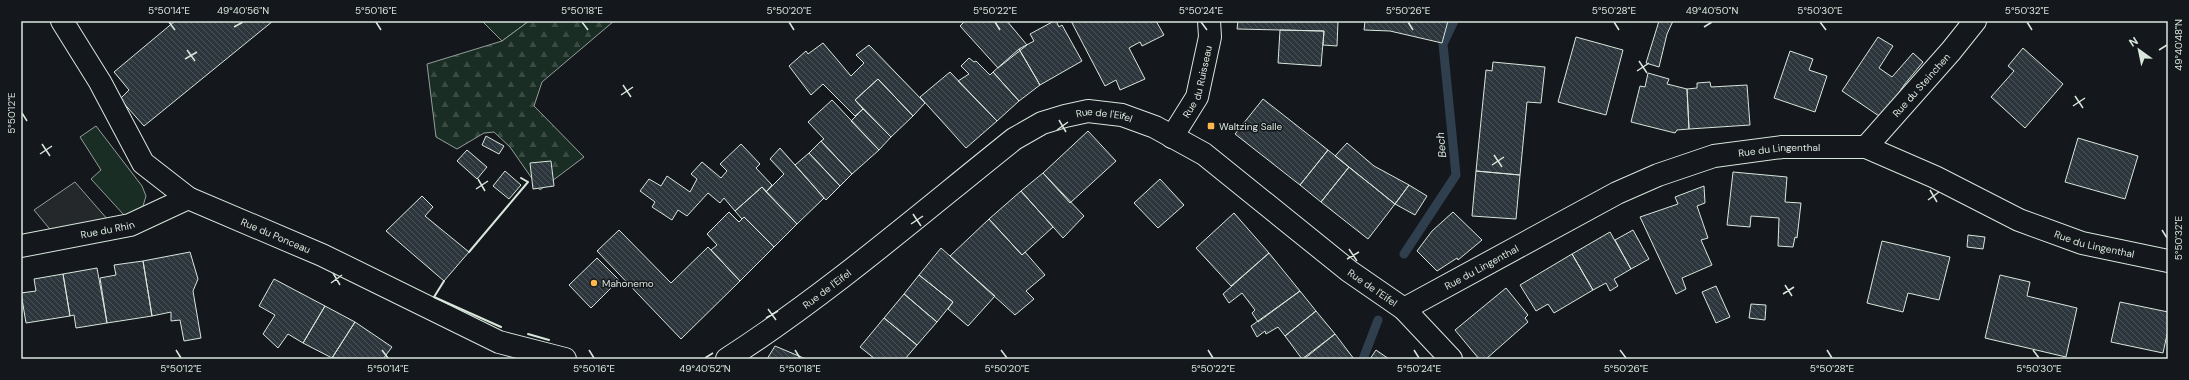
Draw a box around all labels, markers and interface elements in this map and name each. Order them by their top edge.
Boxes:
text: 5°50'14"E [148,4,190,17]
text: 49°40'56"N [217,4,269,17]
text: 5°50'16"E [355,4,397,17]
text: 5°50'18"E [561,4,603,17]
text: 5°50'20"E [766,4,812,17]
text: 5°50'22"E [973,4,1017,17]
text: 5°50'24"E [1179,4,1223,17]
text: 5°50'26"E [1386,4,1431,17]
text: 5°50'28"E [1592,4,1636,17]
text: 49°40'50"N [1686,4,1738,17]
text: 5°50'30"E [1797,4,1843,17]
text: 5°50'32"E [2005,4,2049,17]
text: 49°40'48"N [2172,19,2185,71]
north arrow [2119,30,2159,70]
text: N [2126,34,2141,50]
street label: Rue du Ruisseau [1180,44,1215,120]
street label: Rue du Steinchen [1890,50,1953,120]
text: 5°50'12"E [5,92,18,134]
street label: Rue de l'Eifel [1075,105,1134,125]
place label: Waltzing Salle [1219,120,1282,133]
marker: Waltzing Salle [1206,121,1216,131]
water label: Bech [1433,132,1449,158]
street label: Rue du Lingenthal [1737,141,1820,160]
street label: Rue du Ponceau [239,215,313,256]
text: 5°50'32"E [2172,216,2185,260]
street label: Rue du Rhin [79,218,137,241]
street label: Rue du Lingenthal [2052,227,2136,261]
street label: Rue du Lingenthal [1442,242,1521,293]
street label: Rue de l'Eifel [800,266,854,312]
street label: Rue de l'Eifel [1345,266,1400,310]
place label: Mahonemo [602,277,654,290]
marker: Mahonemo [589,278,599,288]
text: 5°50'12"E [160,362,202,375]
text: 5°50'14"E [367,362,409,375]
text: 5°50'16"E [573,362,615,375]
text: 49°40'52"N [679,362,731,375]
text: 5°50'18"E [779,362,821,375]
text: 5°50'20"E [984,362,1030,375]
text: 5°50'22"E [1191,362,1235,375]
text: 5°50'24"E [1397,362,1441,375]
text: 5°50'26"E [1604,362,1649,375]
text: 5°50'28"E [1810,362,1854,375]
text: 5°50'30"E [2016,362,2062,375]

